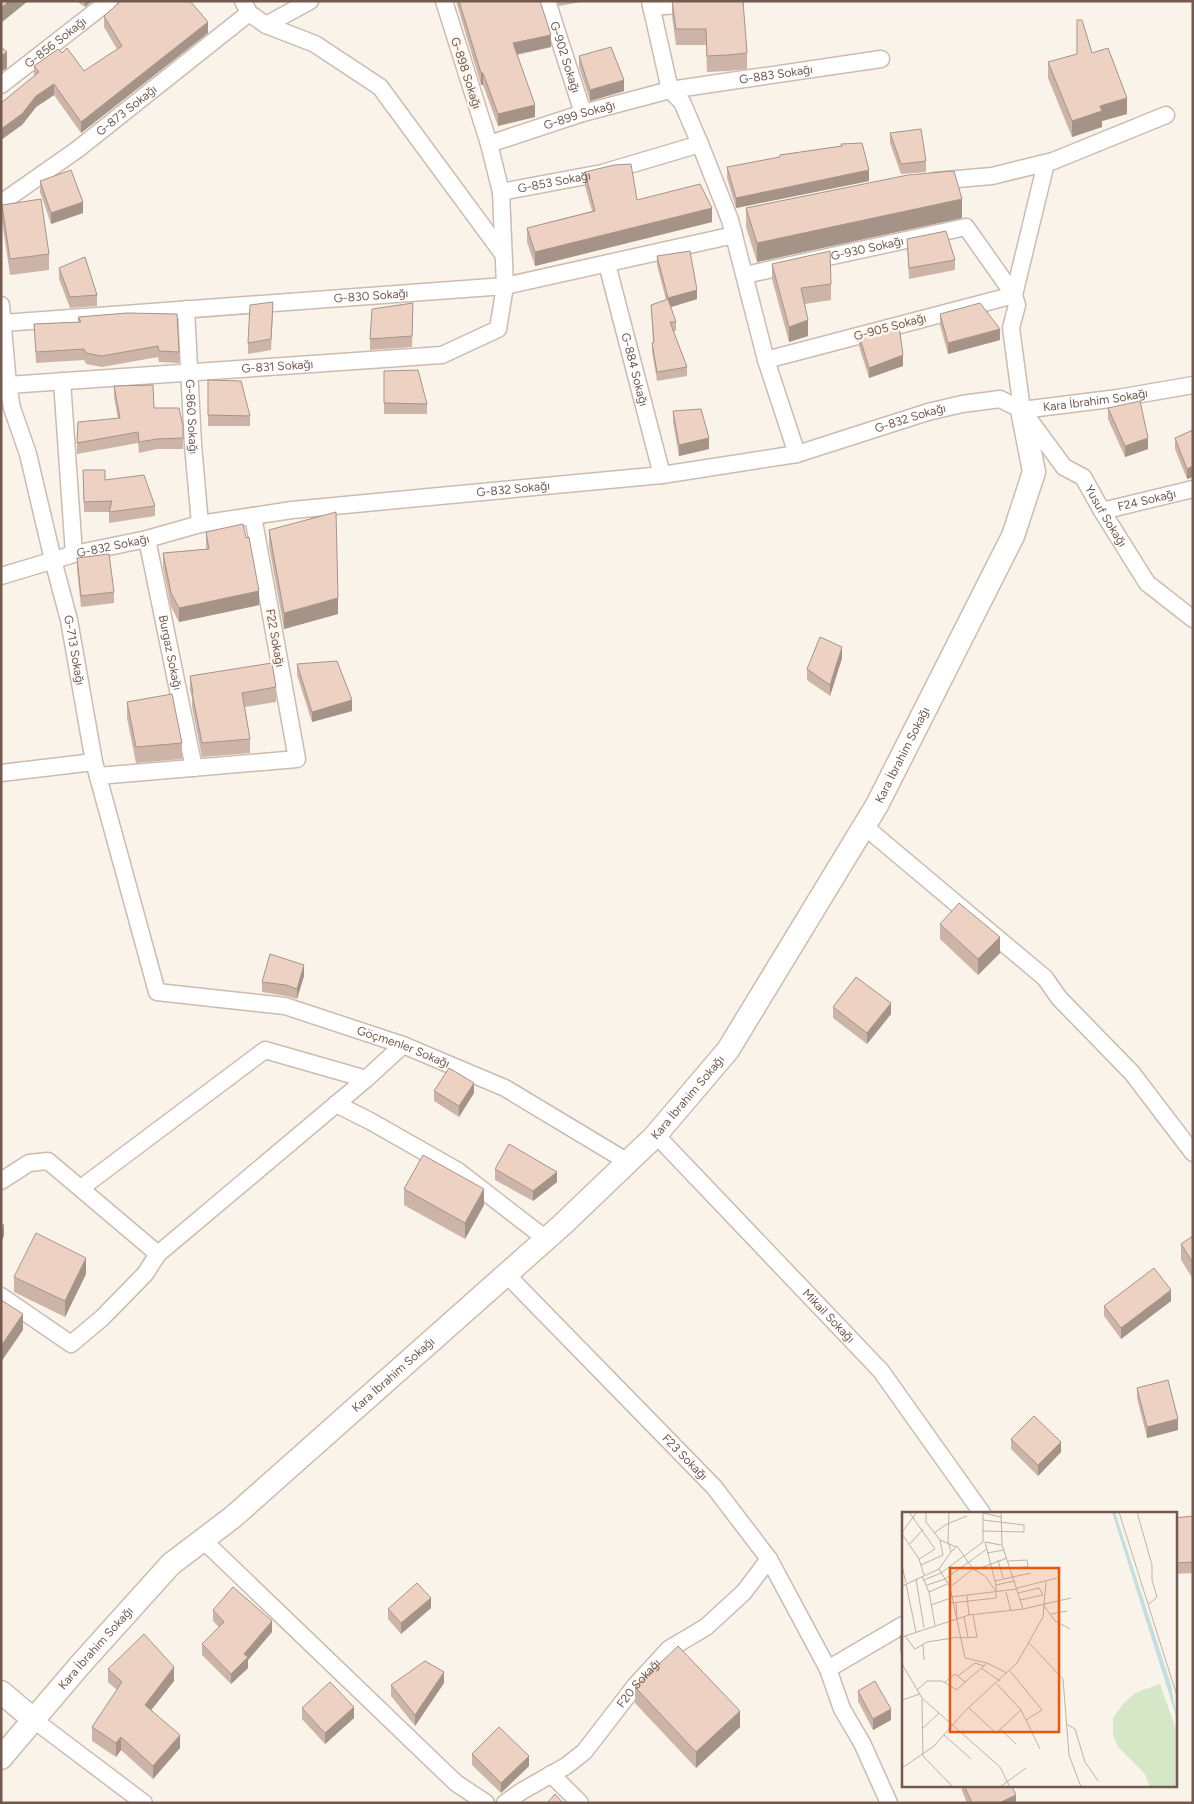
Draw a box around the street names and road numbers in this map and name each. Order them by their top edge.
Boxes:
street label: G-856 Sokağı [22,14,89,71]
street label: G-902 Sokağı [547,20,583,95]
street label: G-898 Sokağı [448,35,484,111]
street label: G-883 Sokağı [738,62,814,87]
street label: G-873 Sokağı [93,82,160,139]
street label: G-899 Sokağı [542,98,617,132]
street label: G-853 Sokağı [516,168,592,196]
street label: G-930 Sokağı [829,234,905,263]
street label: G-830 Sokağı [333,286,409,306]
street label: G-905 Sokağı [852,311,928,343]
street label: G-884 Sokağı [618,331,651,408]
street label: G-831 Sokağı [241,357,314,376]
street label: G-860 Sokağı [183,379,201,455]
street label: Kara İbrahim Sokağı [1042,386,1149,414]
street label: G-832 Sokağı [873,401,947,436]
street label: G-832 Sokağı [476,479,550,500]
street label: Yusuf Sokağı [1082,483,1130,549]
street label: F24 Sokağı [1116,486,1177,514]
street label: G-832 Sokağı [75,532,151,560]
street label: F22 Sokağı [263,608,287,668]
street label: G-713 Sokağı [61,613,87,686]
street label: Burgaz Sokağı [156,614,185,691]
street label: Kara İbrahim Sokağı [872,705,932,805]
street label: Göçmenler Sokağı [355,1023,452,1071]
street label: Kara İbrahim Sokağı [648,1053,727,1142]
street label: Mikail Sokağı [800,1286,857,1346]
street label: Kara İbrahim Sokağı [349,1334,437,1415]
street label: F23 Sokağı [659,1431,710,1483]
street label: Kara İbrahim Sokağı [55,1604,136,1692]
street label: F20 Sokağı [614,1656,663,1711]

